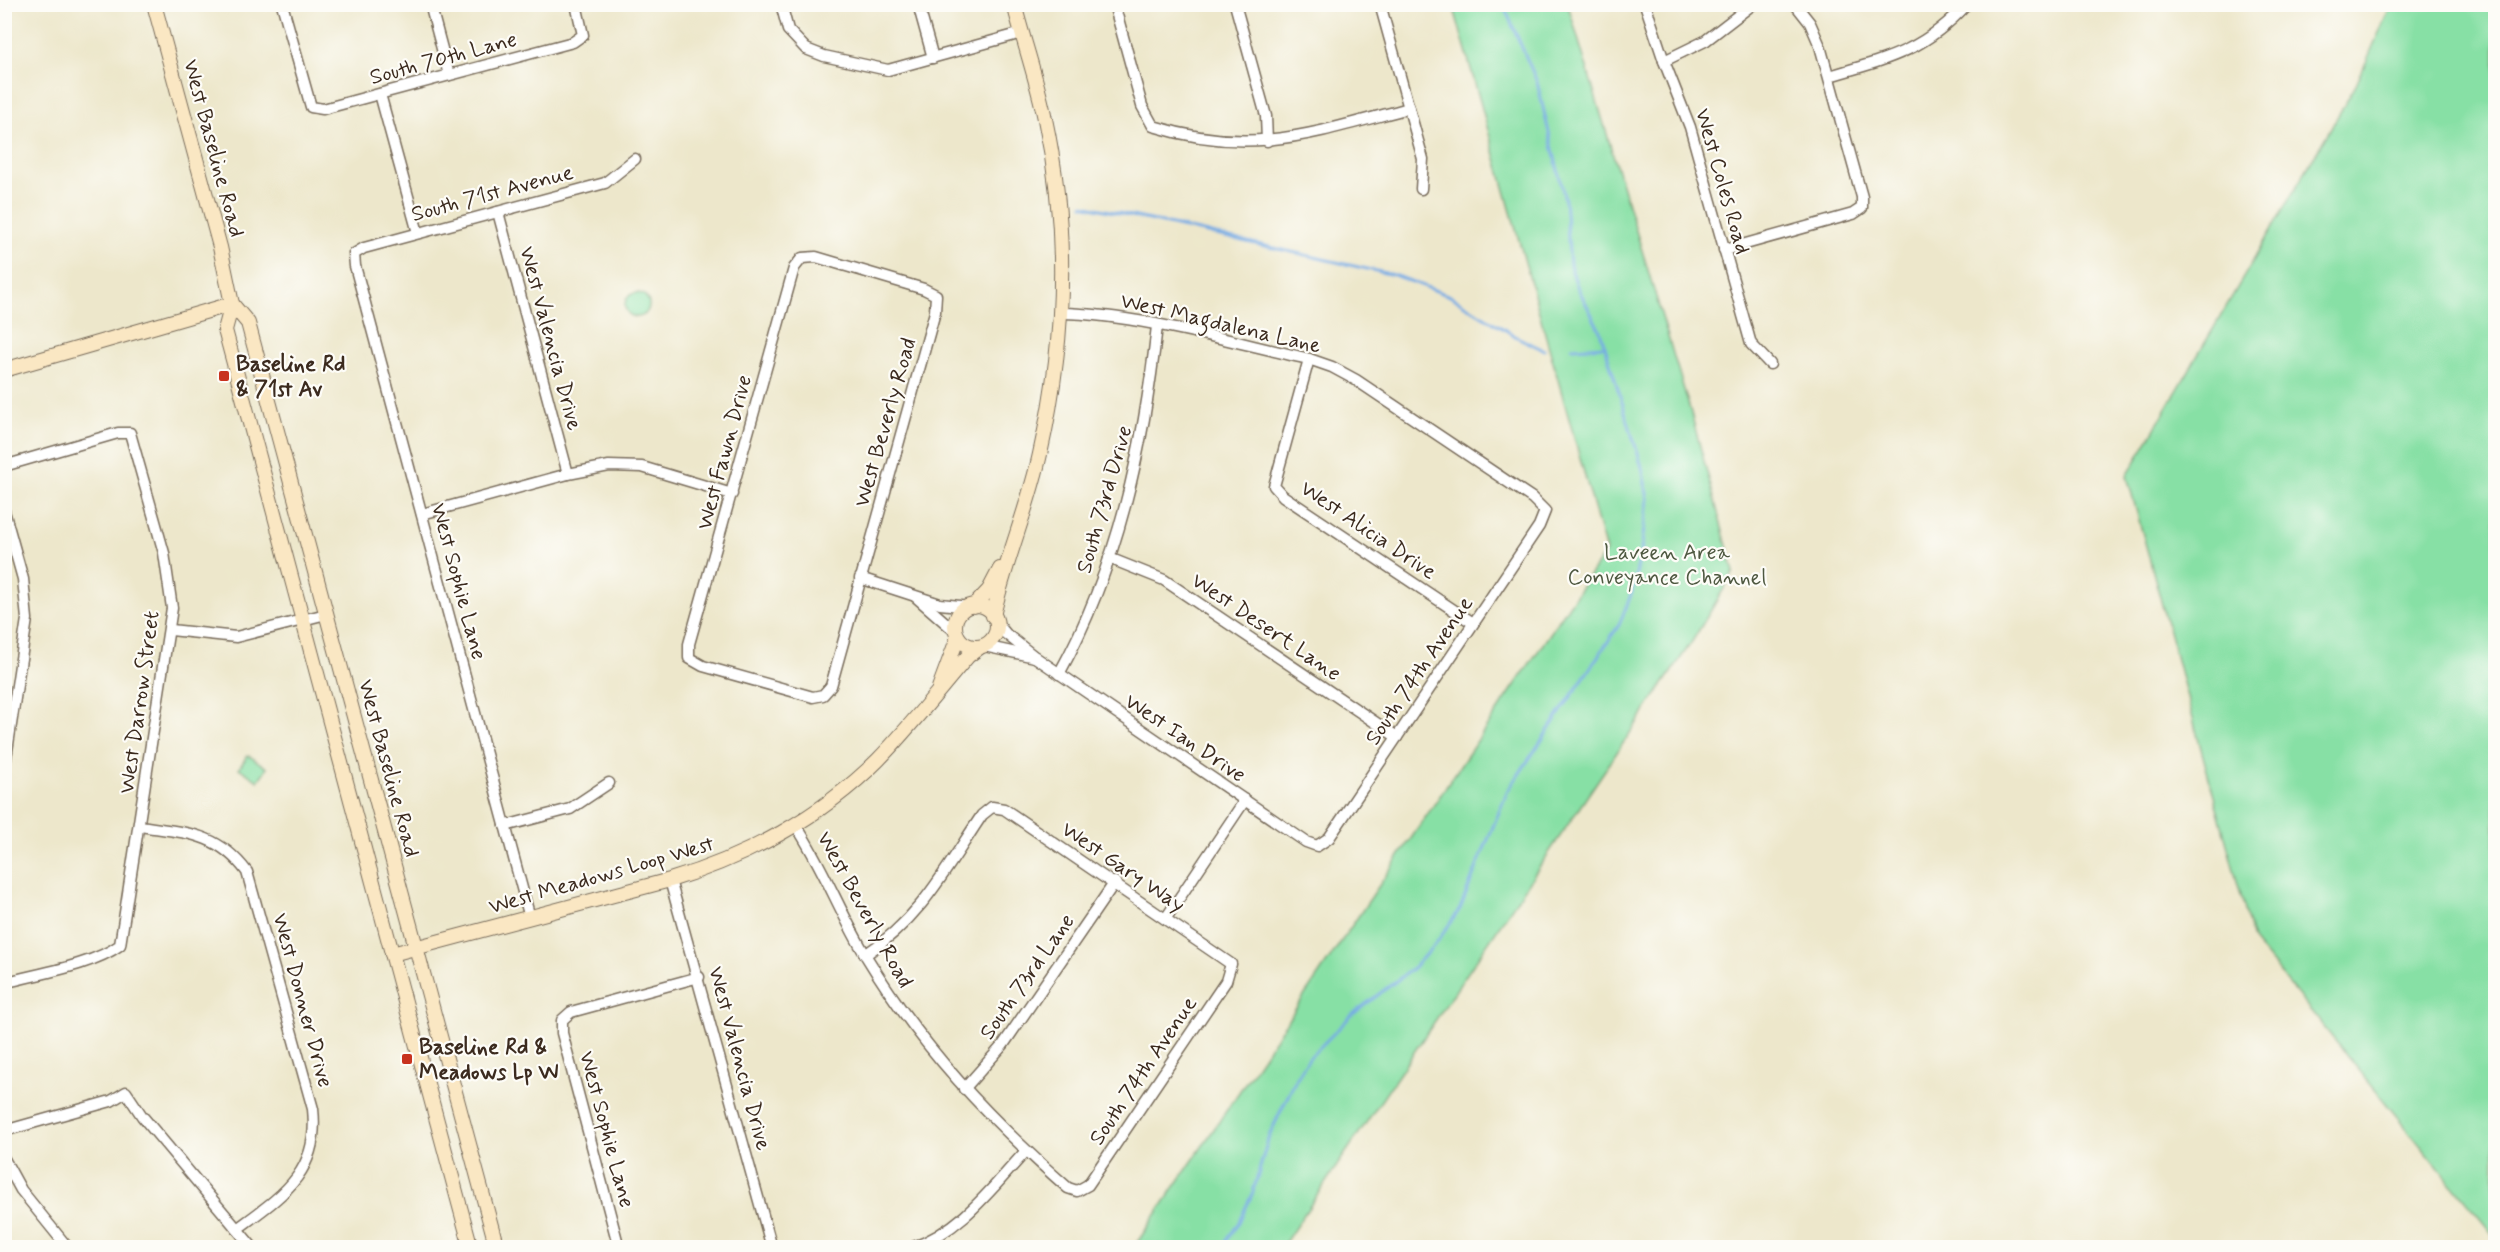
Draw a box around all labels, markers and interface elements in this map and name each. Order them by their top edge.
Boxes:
street label: South 70th Lane [367,26,520,92]
street label: West Baseline Road [176,57,250,240]
street label: West Coles Road [1688,105,1756,258]
street label: South 71st Avenue [408,159,577,229]
street label: West Valencia Drive [512,244,588,434]
street label: West Magdalena Lane [1117,287,1323,364]
street label: West Beverly Road [848,335,923,510]
place label: Baseline Rd & 71st Av [236,351,346,404]
marker: Baseline Rd & 71st Av [217,369,231,383]
street label: West Fawn Drive [691,372,759,533]
street label: South 73rd Drive [1070,422,1139,577]
street label: West Alicia Drive [1294,475,1441,587]
street label: West Sophie Lane [424,500,492,663]
park label: Laveen Area Conveyance Channel [1567,539,1767,592]
street label: West Desert Lane [1186,567,1346,688]
street label: South 74th Avenue [1359,591,1480,751]
street label: West Darrow Street [113,609,167,796]
street label: West Baseline Road [351,677,425,860]
street label: West Ian Drive [1119,688,1251,790]
street label: West Gary Way [1055,816,1190,919]
street label: West Beverly Road [810,827,919,993]
street label: West Meadows Loop West [486,830,717,921]
street label: South 73rd Lane [974,909,1081,1046]
street label: West Donner Drive [265,910,339,1091]
street label: West Valencia Drive [701,964,777,1154]
street label: South 74th Avenue [1083,991,1204,1151]
place label: Baseline Rd & Meadows Lp W [419,1034,559,1087]
street label: West Sophie Lane [572,1048,640,1211]
marker: Baseline Rd & Meadows Lp W [400,1052,414,1066]

